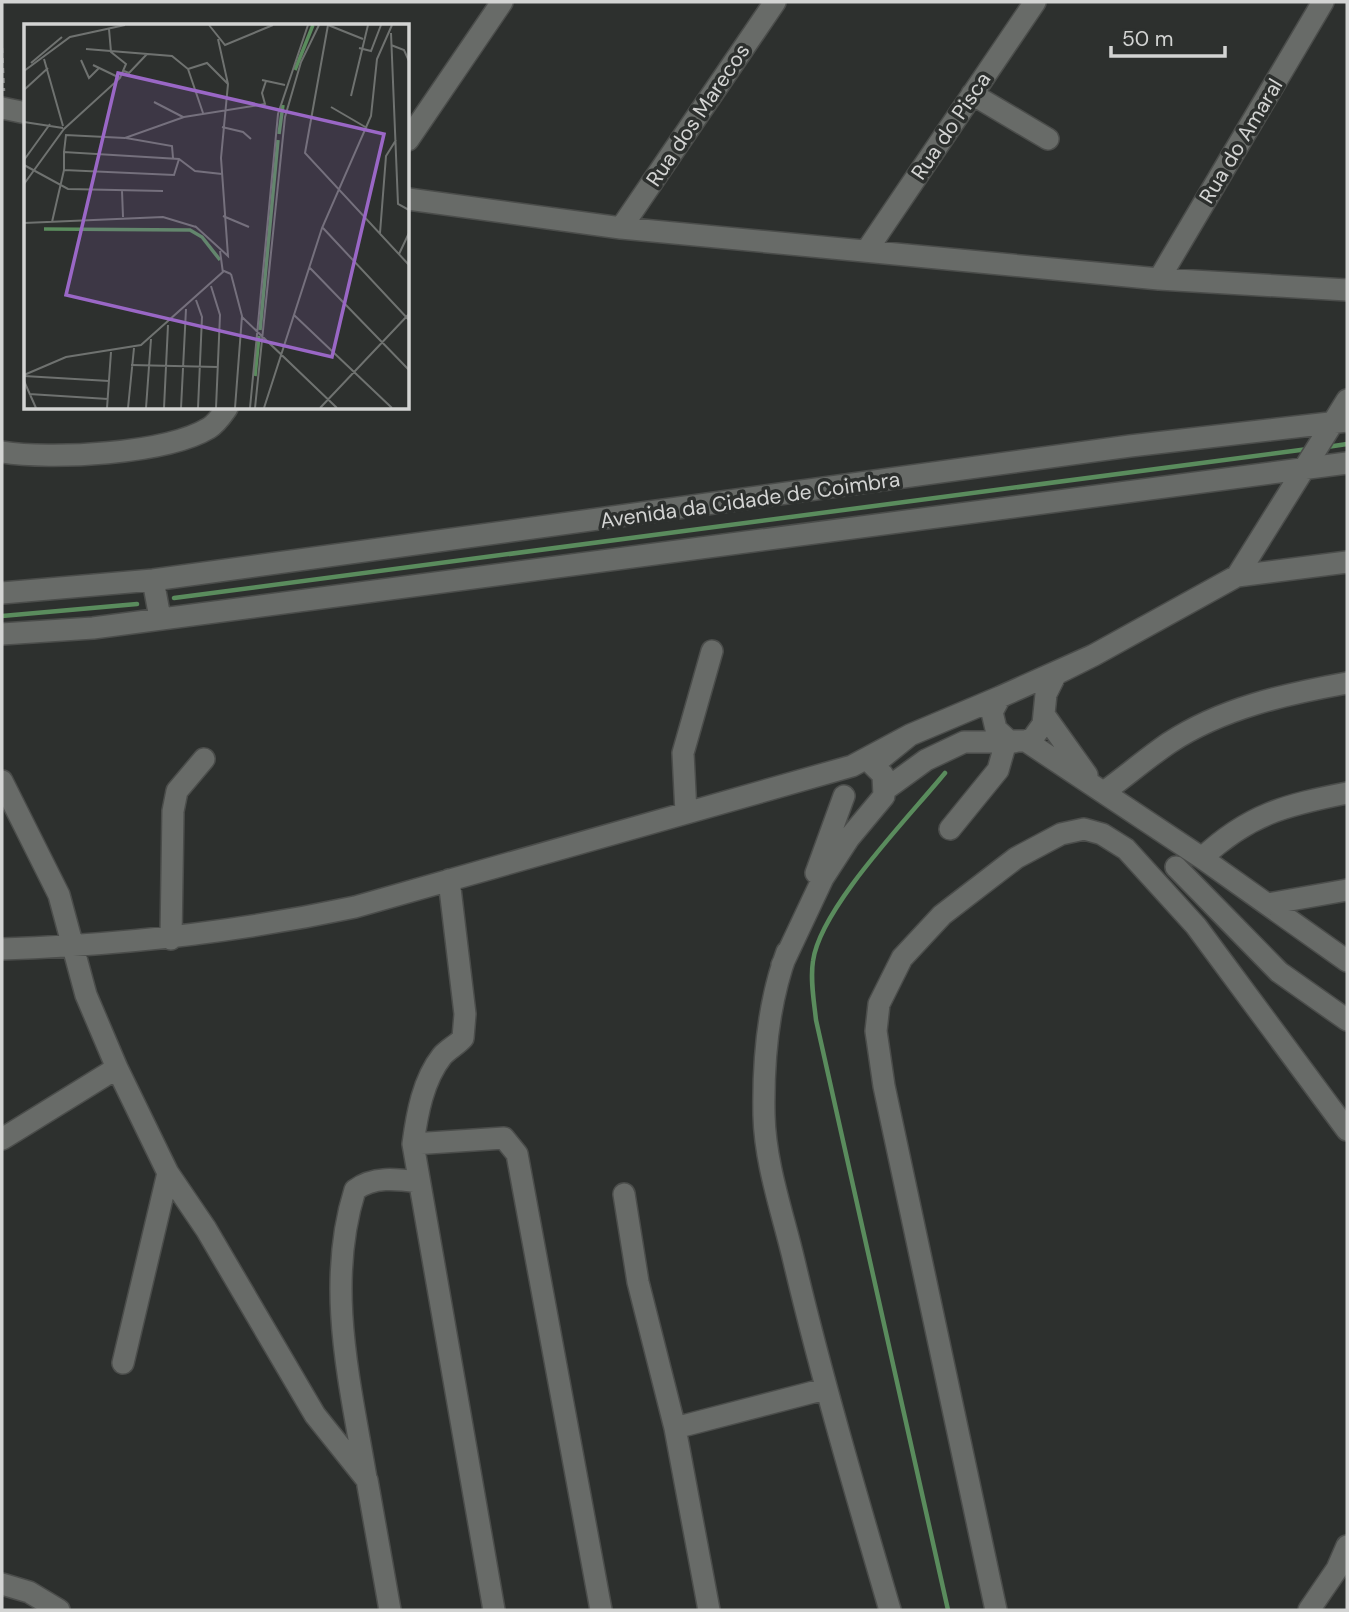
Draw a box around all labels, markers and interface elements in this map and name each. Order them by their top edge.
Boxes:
scale bar [1111,14,1225,58]
inset map [24,24,410,410]
text: 50 m [1122,25,1173,53]
street label: Rua dos Marecos [640,38,756,192]
street label: Rua do Pisca [905,67,997,185]
street label: Rua do Amaral [1193,73,1289,209]
street label: Avenida da Cidade de Coimbra [598,465,902,535]

